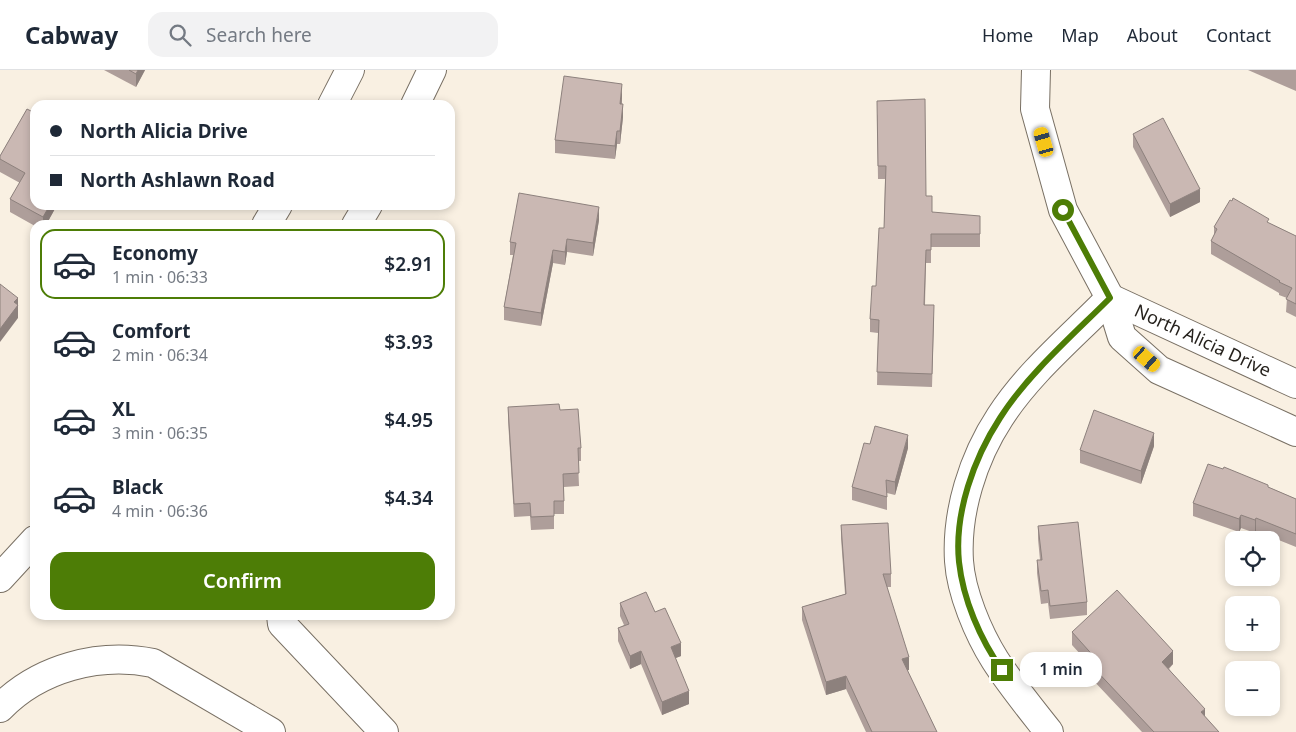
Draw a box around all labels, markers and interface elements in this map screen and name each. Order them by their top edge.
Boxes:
search box [148,12,498,57]
text: Cabway [25,18,118,51]
icon: search [166,21,194,49]
text: Search here [206,22,312,48]
text: Home [982,23,1033,47]
text: Map [1061,23,1099,47]
text: About [1127,23,1178,47]
text: Contact [1206,23,1271,47]
text: North Alicia Drive [80,118,248,144]
car [1032,126,1055,158]
text: North Ashlawn Road [80,167,275,193]
route start [1052,199,1074,221]
text: Economy [112,240,198,266]
icon: car [52,242,97,287]
text: $2.91 [384,251,433,277]
text: 1 min · 06:33 [112,266,208,288]
street label: North Alicia Drive [1131,298,1275,382]
text: Comfort [112,318,191,344]
icon: car [52,320,97,365]
text: $3.93 [384,329,433,355]
car [1130,343,1163,375]
text: 2 min · 06:34 [112,344,208,366]
text: XL [112,396,135,422]
icon: car [52,398,97,443]
text: $4.95 [384,407,433,433]
text: 3 min · 06:35 [112,422,208,444]
text: Black [112,474,163,500]
icon: car [52,476,97,521]
text: $4.34 [384,485,433,511]
text: 4 min · 06:36 [112,500,208,522]
map controls [1225,531,1280,716]
button: locate [1225,531,1280,586]
button: Confirm [50,552,435,610]
button: + [1225,596,1280,651]
callout: 1 min [1020,652,1102,688]
text: 1 min [1039,658,1083,680]
route end [991,659,1013,681]
button: − [1225,661,1280,716]

